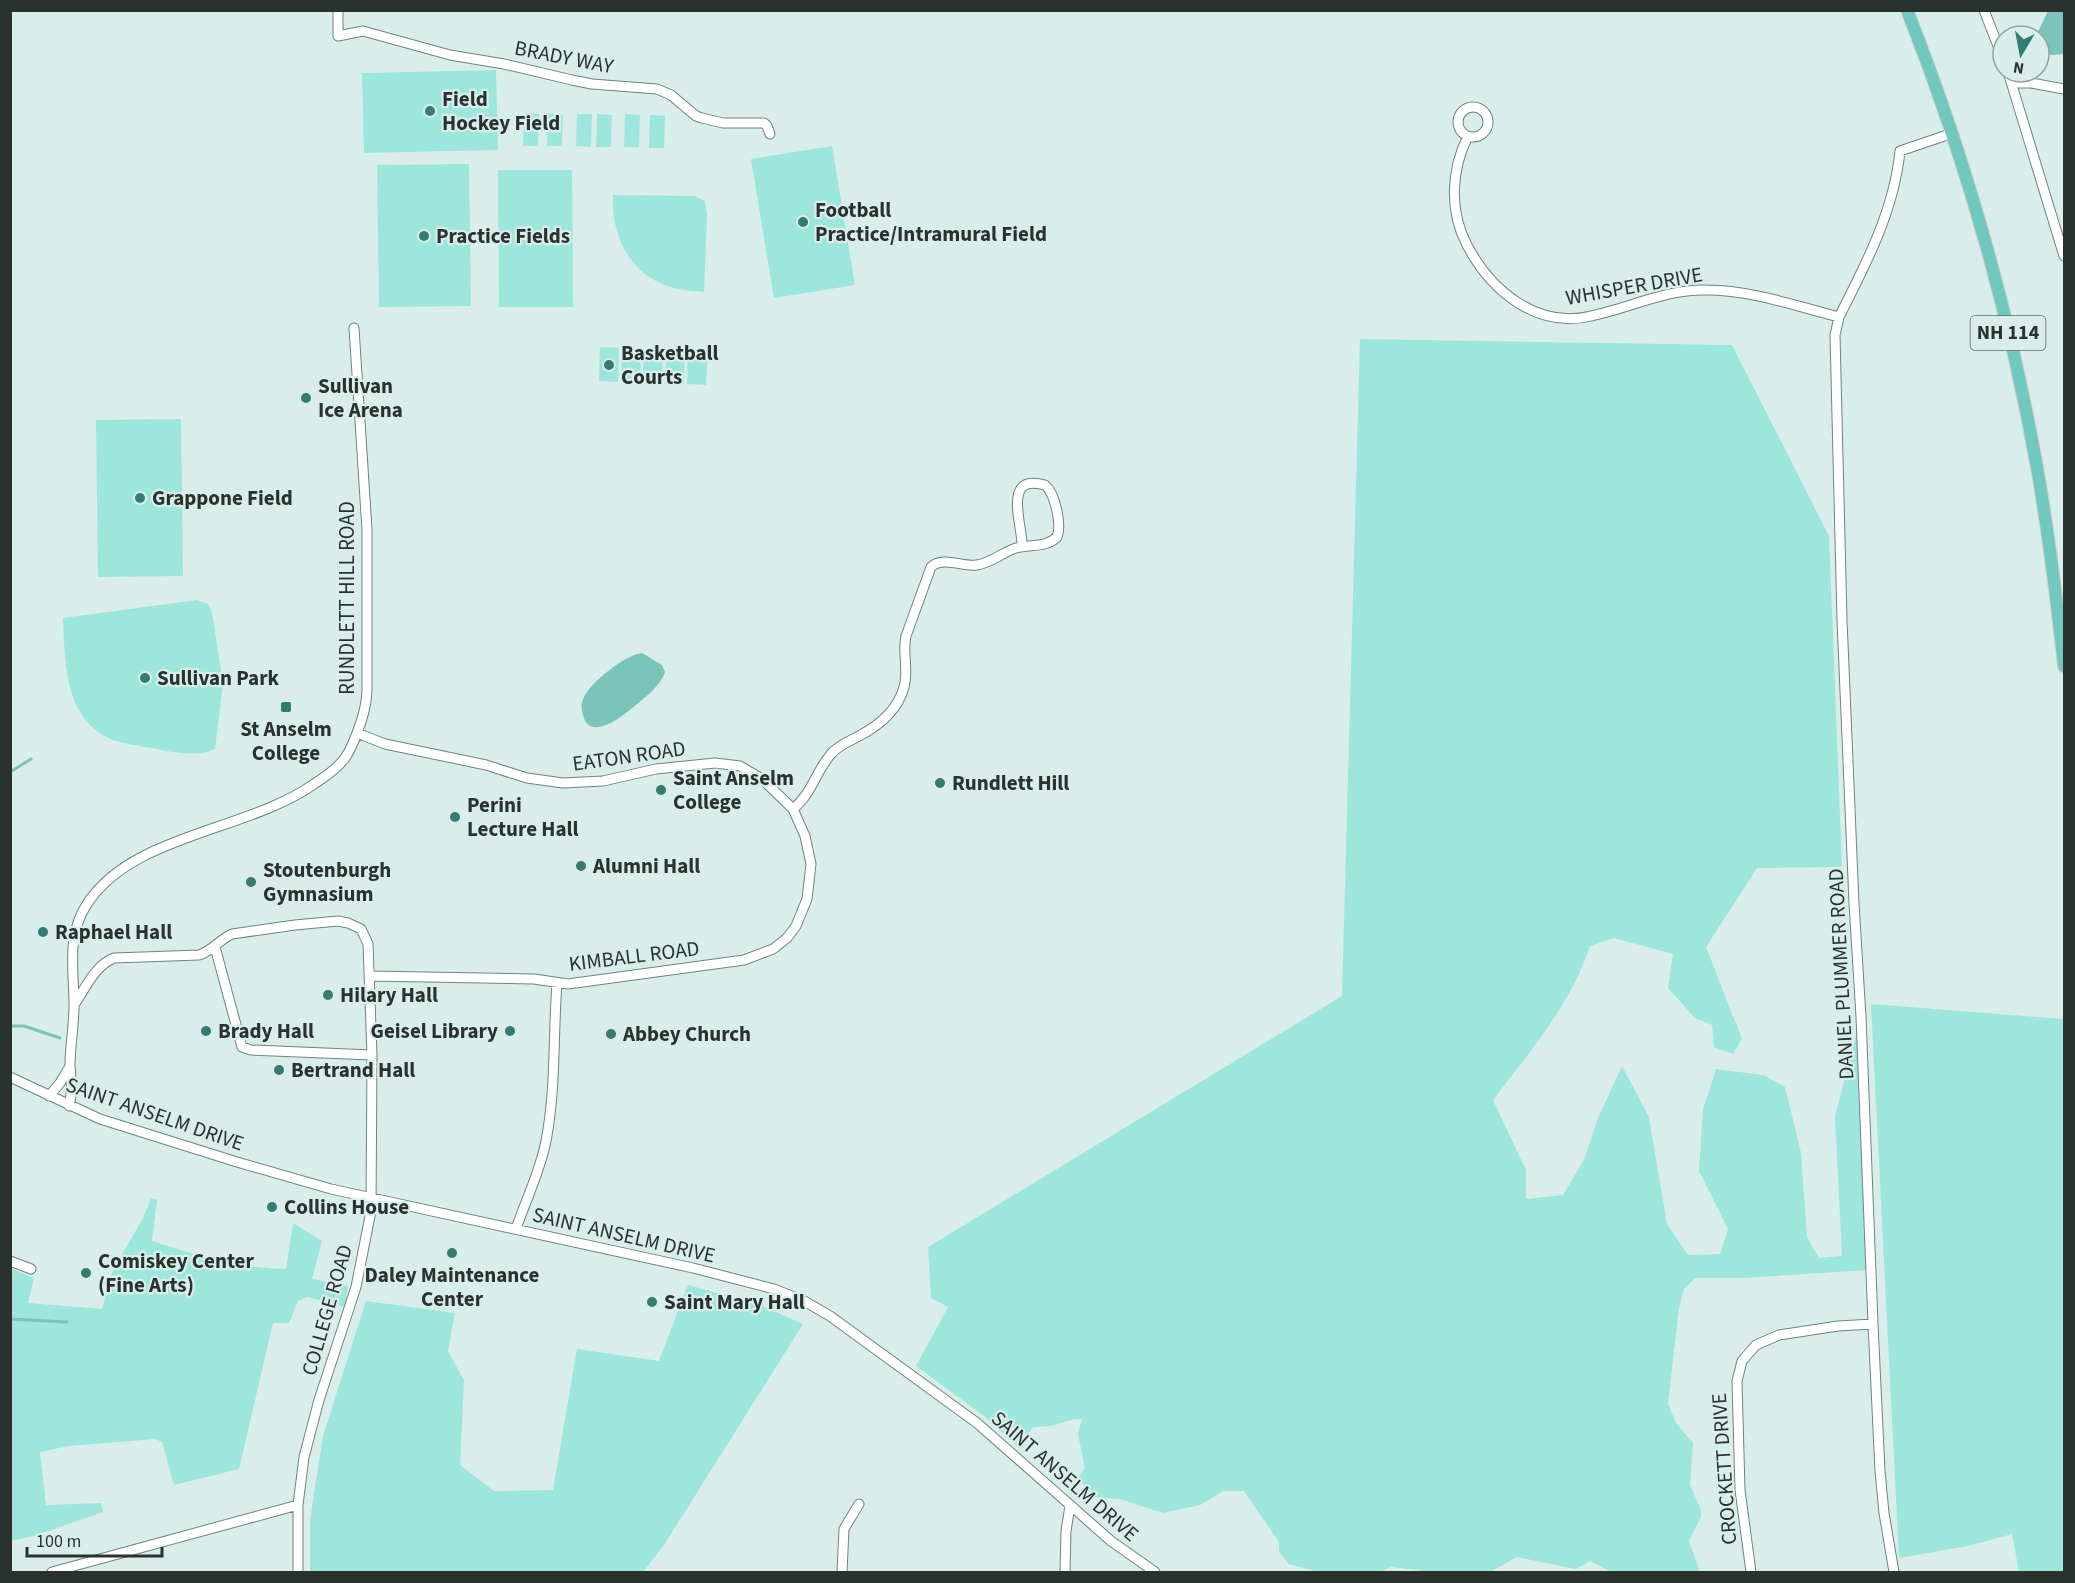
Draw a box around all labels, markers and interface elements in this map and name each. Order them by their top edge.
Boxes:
north arrow [1991,24,2051,84]
street label: BRADY WAY [512,33,617,81]
text: N [2011,56,2026,80]
place label: Field Hockey Field [442,84,560,138]
marker: Field Hockey Field [423,104,437,118]
place label: Football Practice/Intramural Field [815,195,1047,249]
marker: Football Practice/Intramural Field [796,215,810,229]
place label: Practice Fields [436,221,570,251]
marker: Practice Fields [417,229,431,243]
street label: WHISPER DRIVE [1563,259,1705,313]
road number: NH 114 [1970,316,2046,350]
place label: Basketball Courts [621,338,719,392]
marker: Basketball Courts [602,358,616,372]
place label: Sullivan Ice Arena [318,371,403,425]
marker: Sullivan Ice Arena [299,391,313,405]
place label: Grappone Field [152,483,293,513]
marker: Grappone Field [133,491,147,505]
street label: RUNDLETT HILL ROAD [332,501,362,695]
place label: Sullivan Park [157,663,279,693]
marker: Sullivan Park [138,671,152,685]
marker: St Anselm College [279,700,293,714]
place label: St Anselm College [240,714,332,768]
street label: EATON ROAD [571,733,687,779]
place label: Saint Anselm College [673,763,794,817]
place label: Rundlett Hill [952,768,1069,798]
marker: Rundlett Hill [933,776,947,790]
marker: Saint Anselm College [654,783,668,797]
place label: Perini Lecture Hall [467,790,579,844]
marker: Perini Lecture Hall [448,810,462,824]
place label: Alumni Hall [592,851,700,881]
place label: Stoutenburgh Gymnasium [263,855,391,909]
marker: Alumni Hall [574,859,588,873]
street label: DANIEL PLUMMER ROAD [1820,868,1862,1080]
marker: Stoutenburgh Gymnasium [244,875,258,889]
place label: Raphael Hall [55,917,172,947]
marker: Raphael Hall [36,925,50,939]
street label: KIMBALL ROAD [567,933,701,979]
place label: Hilary Hall [340,980,438,1010]
marker: Hilary Hall [321,988,335,1002]
place label: Brady Hall [218,1016,314,1046]
place label: Geisel Library [371,1016,498,1046]
place label: Abbey Church [622,1019,751,1049]
marker: Brady Hall [199,1024,213,1038]
marker: Geisel Library [503,1024,517,1038]
marker: Abbey Church [604,1027,618,1041]
place label: Bertrand Hall [291,1055,415,1085]
marker: Bertrand Hall [272,1063,286,1077]
street label: SAINT ANSELM DRIVE [62,1069,248,1159]
place label: Collins House [284,1192,409,1222]
street label: SAINT ANSELM DRIVE [530,1199,718,1271]
marker: Collins House [265,1200,279,1214]
street label: COLLEGE ROAD [294,1241,360,1379]
place label: Comiskey Center (Fine Arts) [98,1246,254,1300]
marker: Daley Maintenance Center [445,1246,459,1260]
place label: Daley Maintenance Center [365,1260,540,1314]
marker: Comiskey Center (Fine Arts) [79,1266,93,1280]
place label: Saint Mary Hall [664,1287,805,1317]
marker: Saint Mary Hall [645,1295,659,1309]
street label: CROCKETT DRIVE [1704,1392,1744,1546]
street label: SAINT ANSELM DRIVE [985,1404,1145,1548]
scale bar [27,1520,162,1558]
text: 100 m [36,1529,81,1554]

